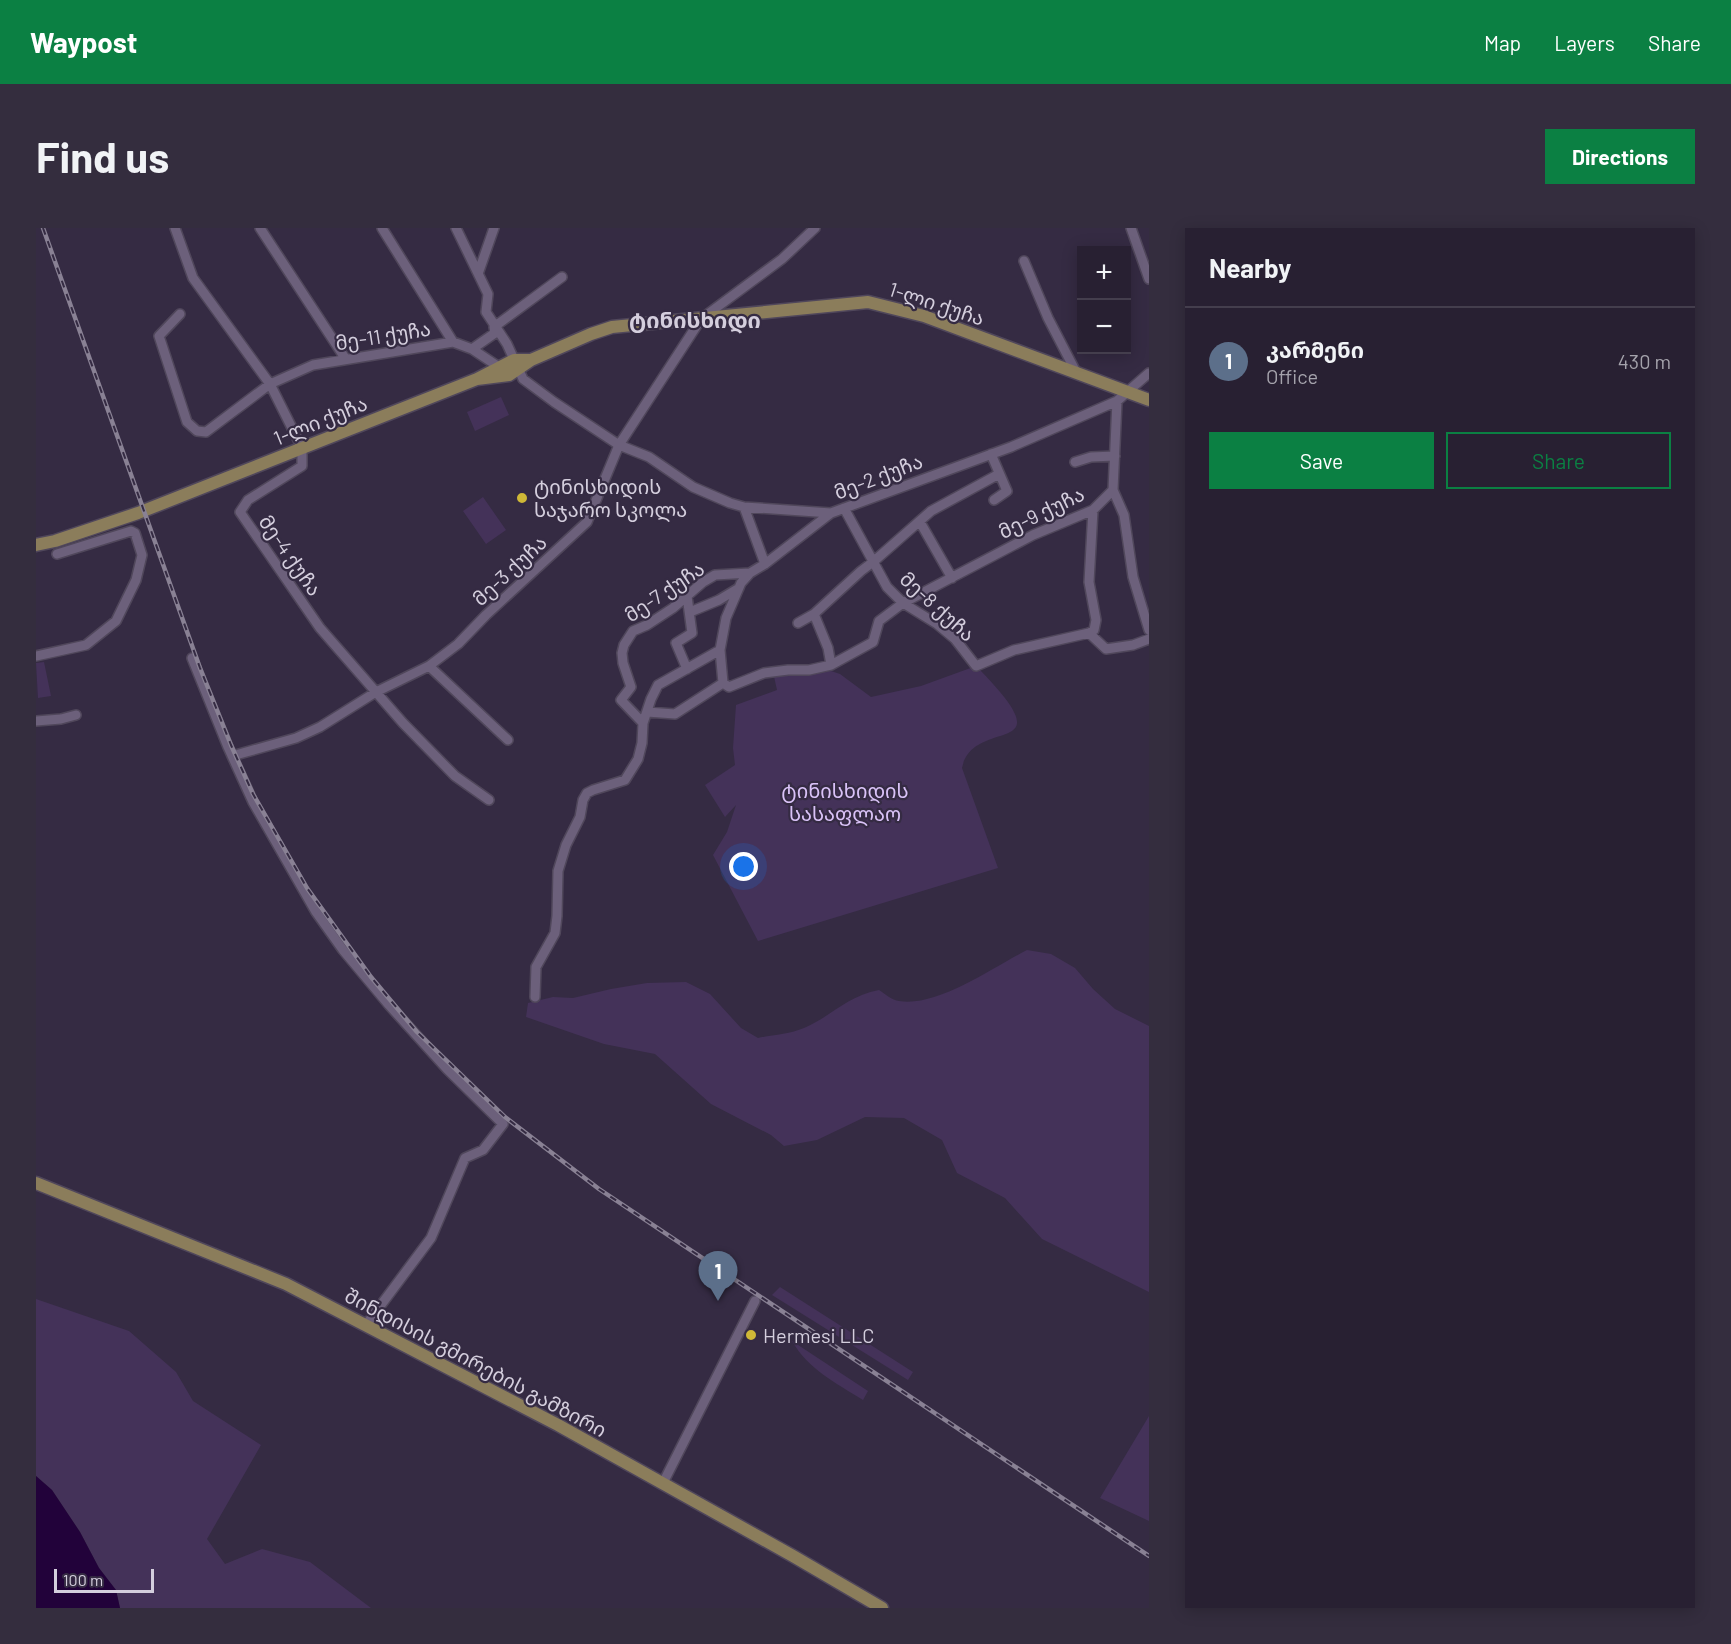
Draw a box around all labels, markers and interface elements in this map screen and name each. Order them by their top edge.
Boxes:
text: Waypost [30,25,137,59]
text: Map [1484,30,1521,55]
text: Layers [1554,30,1615,55]
text: Share [1648,30,1701,55]
button: Directions [1545,129,1695,184]
text: Find us [36,131,169,181]
map controls [1077,246,1131,354]
button: + [1077,246,1131,300]
text: Nearby [1209,252,1291,283]
street label: 1-ლი ქუჩა [886,276,988,332]
button: − [1077,300,1131,354]
district label: ტინისხიდი [629,306,761,334]
street label: მე-11 ქუჩა [334,316,433,355]
text: კარმენი [1266,336,1364,362]
text: 1 [1225,349,1232,373]
text: 430 m [1618,349,1671,373]
text: Office [1266,364,1318,388]
street label: 1-ლი ქუჩა [270,390,371,452]
button: Save [1209,432,1434,489]
button: Share [1446,432,1671,489]
street label: მე-2 ქუჩა [830,448,926,505]
place label: ტინისხიდის საჯარო სკოლა [534,474,687,523]
street label: მე-9 ქუჩა [994,481,1088,544]
marker: ტინისხიდის საჯარო სკოლა [515,491,529,505]
street label: მე-4 ქუჩა [254,510,328,601]
street label: მე-3 ქუჩა [467,530,552,611]
street label: მე-7 ქუჩა [620,556,709,627]
street label: მე-8 ქუჩა [895,566,980,647]
park label: ტინისხიდის სასაფლაო [781,778,909,827]
your location [729,852,758,881]
pin: 1 [698,1252,738,1301]
street label: შინდისის გმირების გამზირი [340,1283,611,1443]
place label: Hermesi LLC [763,1323,874,1347]
marker: Hermesi LLC [744,1328,758,1342]
scale bar [54,1566,154,1594]
text: 100 m [63,1570,103,1589]

